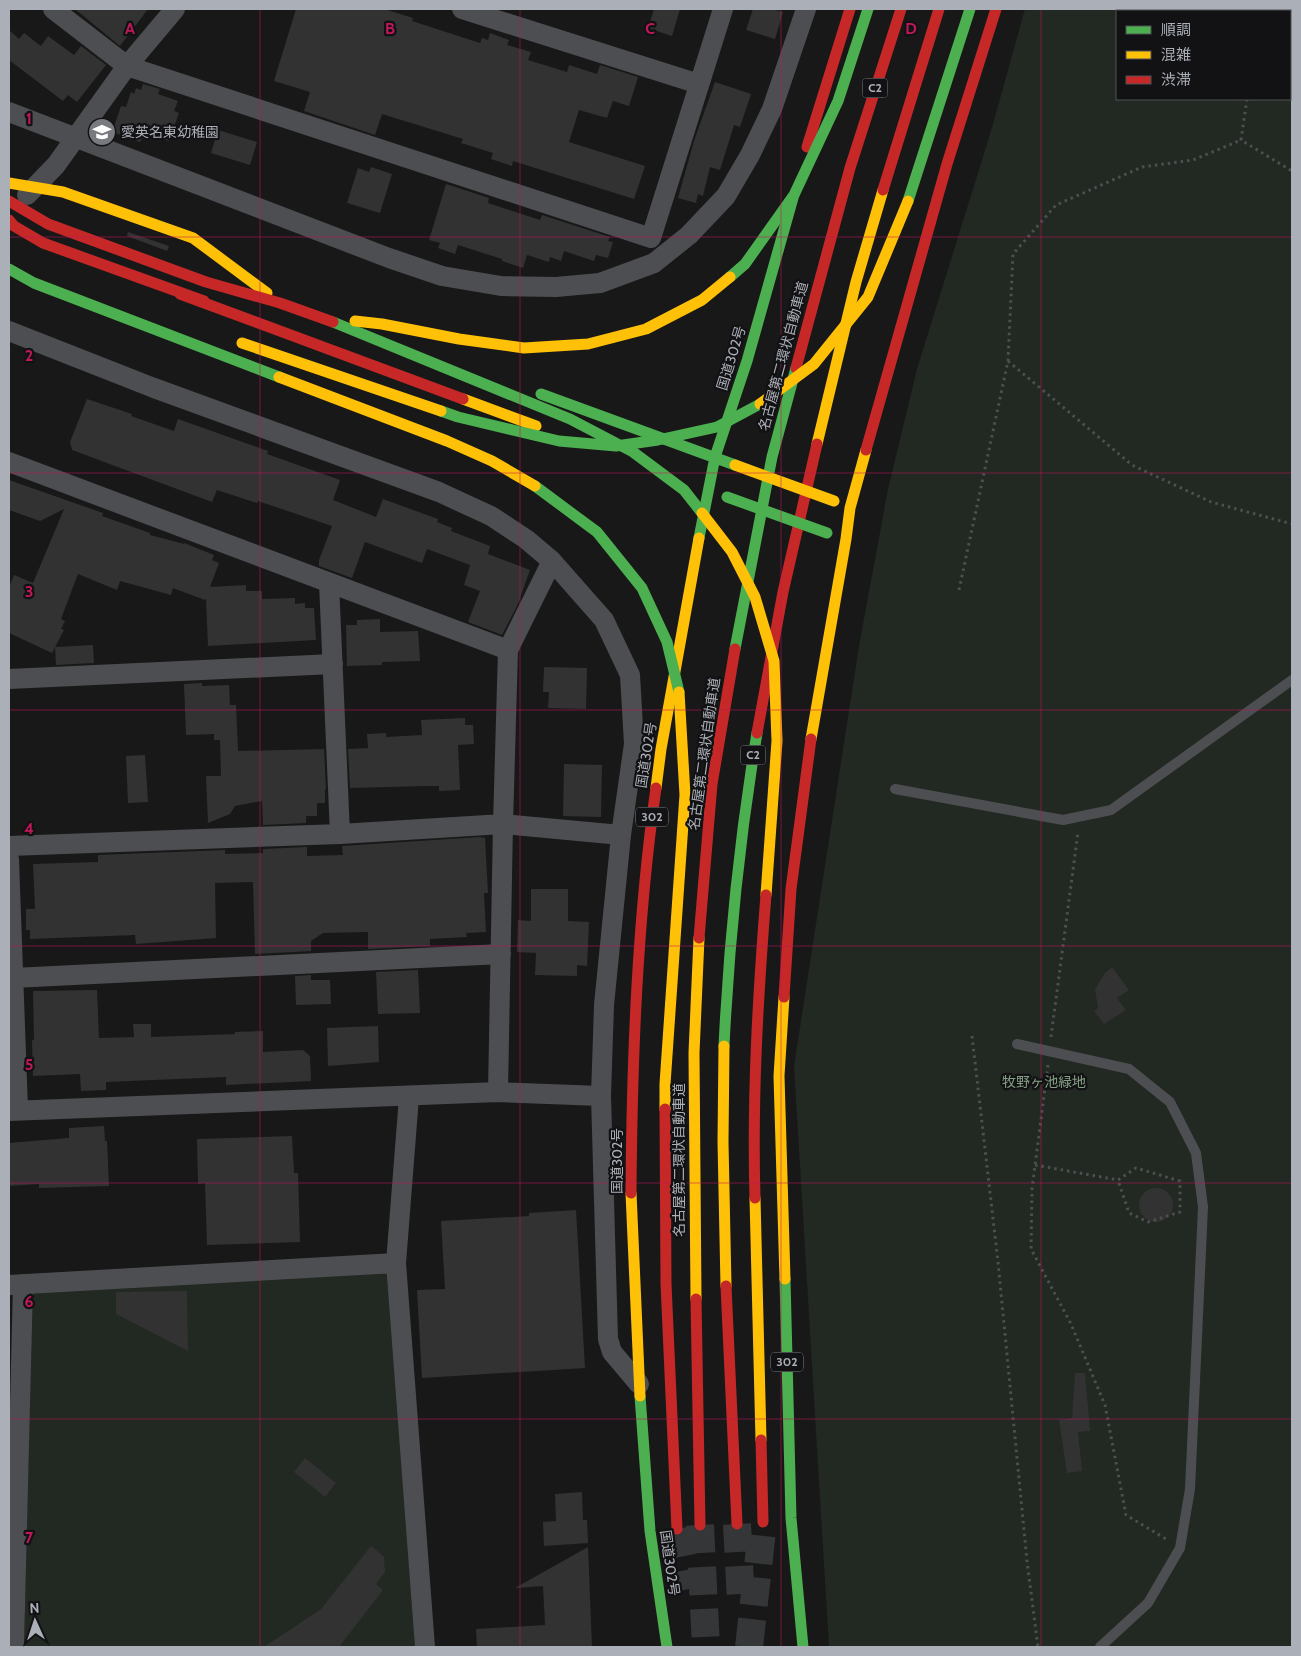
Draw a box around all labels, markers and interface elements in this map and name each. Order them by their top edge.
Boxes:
legend [1116,10,1291,100]
text: A [125,19,135,38]
text: B [385,19,395,38]
text: C [645,19,655,38]
text: D [905,19,917,38]
text: 順調 [1161,21,1191,39]
text: 混雑 [1161,46,1191,64]
text: 渋滞 [1161,71,1191,89]
road number: C2 [862,78,888,98]
text: 1 [26,109,32,128]
school or university icon: 愛英名東幼稚園 [87,117,117,147]
place label: 愛英名東幼稚園 [121,123,219,141]
street label: 名古屋第二環状自動車道 [754,279,812,433]
street label: 国道302号 [713,323,749,393]
text: 2 [25,346,33,365]
text: 3 [25,582,33,601]
street label: 名古屋第二環状自動車道 [684,676,724,832]
street label: 国道302号 [632,721,660,789]
road number: C2 [740,746,766,764]
road number: 302 [636,808,668,826]
text: 4 [24,819,34,838]
text: 5 [25,1055,33,1074]
park label: 牧野ヶ池緑地 [1002,1073,1086,1091]
street label: 名古屋第二環状自動車道 [670,1083,688,1237]
street label: 国道302号 [608,1128,626,1194]
text: 6 [25,1292,34,1311]
road number: 302 [771,1352,803,1371]
text: 7 [25,1528,34,1547]
street label: 国道302号 [656,1529,684,1597]
north arrow [10,1596,60,1646]
text: N [29,1599,40,1617]

